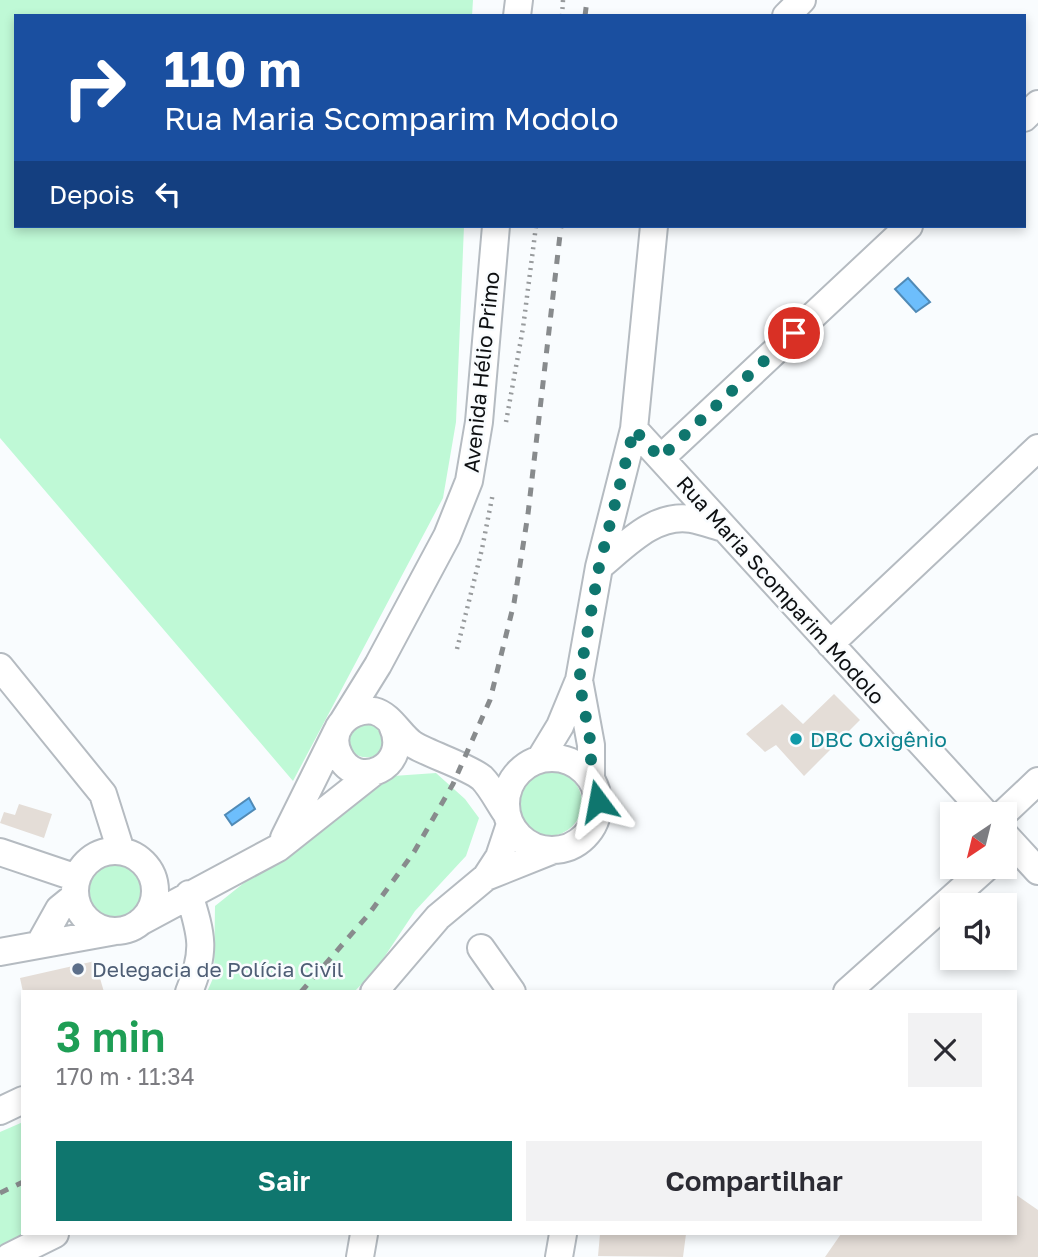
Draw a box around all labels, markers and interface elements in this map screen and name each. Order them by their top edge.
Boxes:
text: 110 m [164,39,301,98]
icon: right [49,42,140,133]
text: Rua Maria Scomparim Modolo [164,99,619,137]
icon: left [149,175,187,213]
text: Depois [49,179,135,210]
street label: Avenida Hélio Primo [458,270,504,474]
pin [764,303,824,363]
icon: arrive [775,314,813,352]
street label: Rua Maria Scomparim Modolo [672,470,890,710]
place label: DBC Oxigênio [810,726,947,752]
marker: DBC Oxigênio [788,731,804,747]
position arrow [561,764,635,838]
north arrow [940,802,1017,878]
map controls [940,802,1017,970]
button: sound [940,893,1017,970]
place label: Delegacia de Polícia Civil [92,956,344,982]
marker: Delegacia de Polícia Civil [70,961,86,977]
text: 3 min [56,1011,165,1061]
button: close [908,1013,982,1087]
text: 170 m · 11:34 [56,1062,195,1090]
button: Sair [56,1141,512,1221]
button: Compartilhar [526,1141,982,1221]

